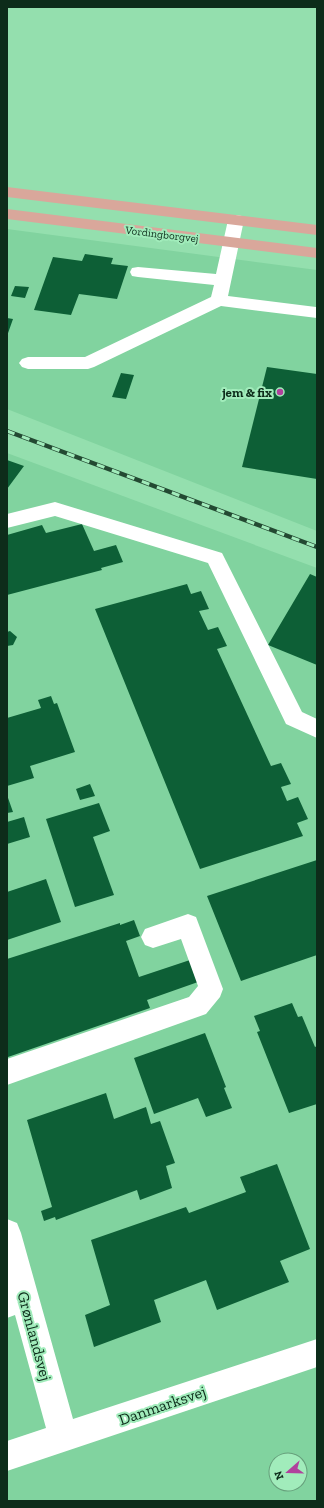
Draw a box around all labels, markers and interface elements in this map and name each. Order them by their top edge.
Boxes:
street label: Vordingborgvej [124,223,199,245]
place label: jem & fix [221,385,272,401]
marker: jem & fix [275,387,285,397]
street label: Grønlandsvej [13,1289,56,1383]
street label: Danmarksvej [116,1382,208,1429]
north arrow [268,1452,308,1492]
text: N [271,1469,287,1481]

